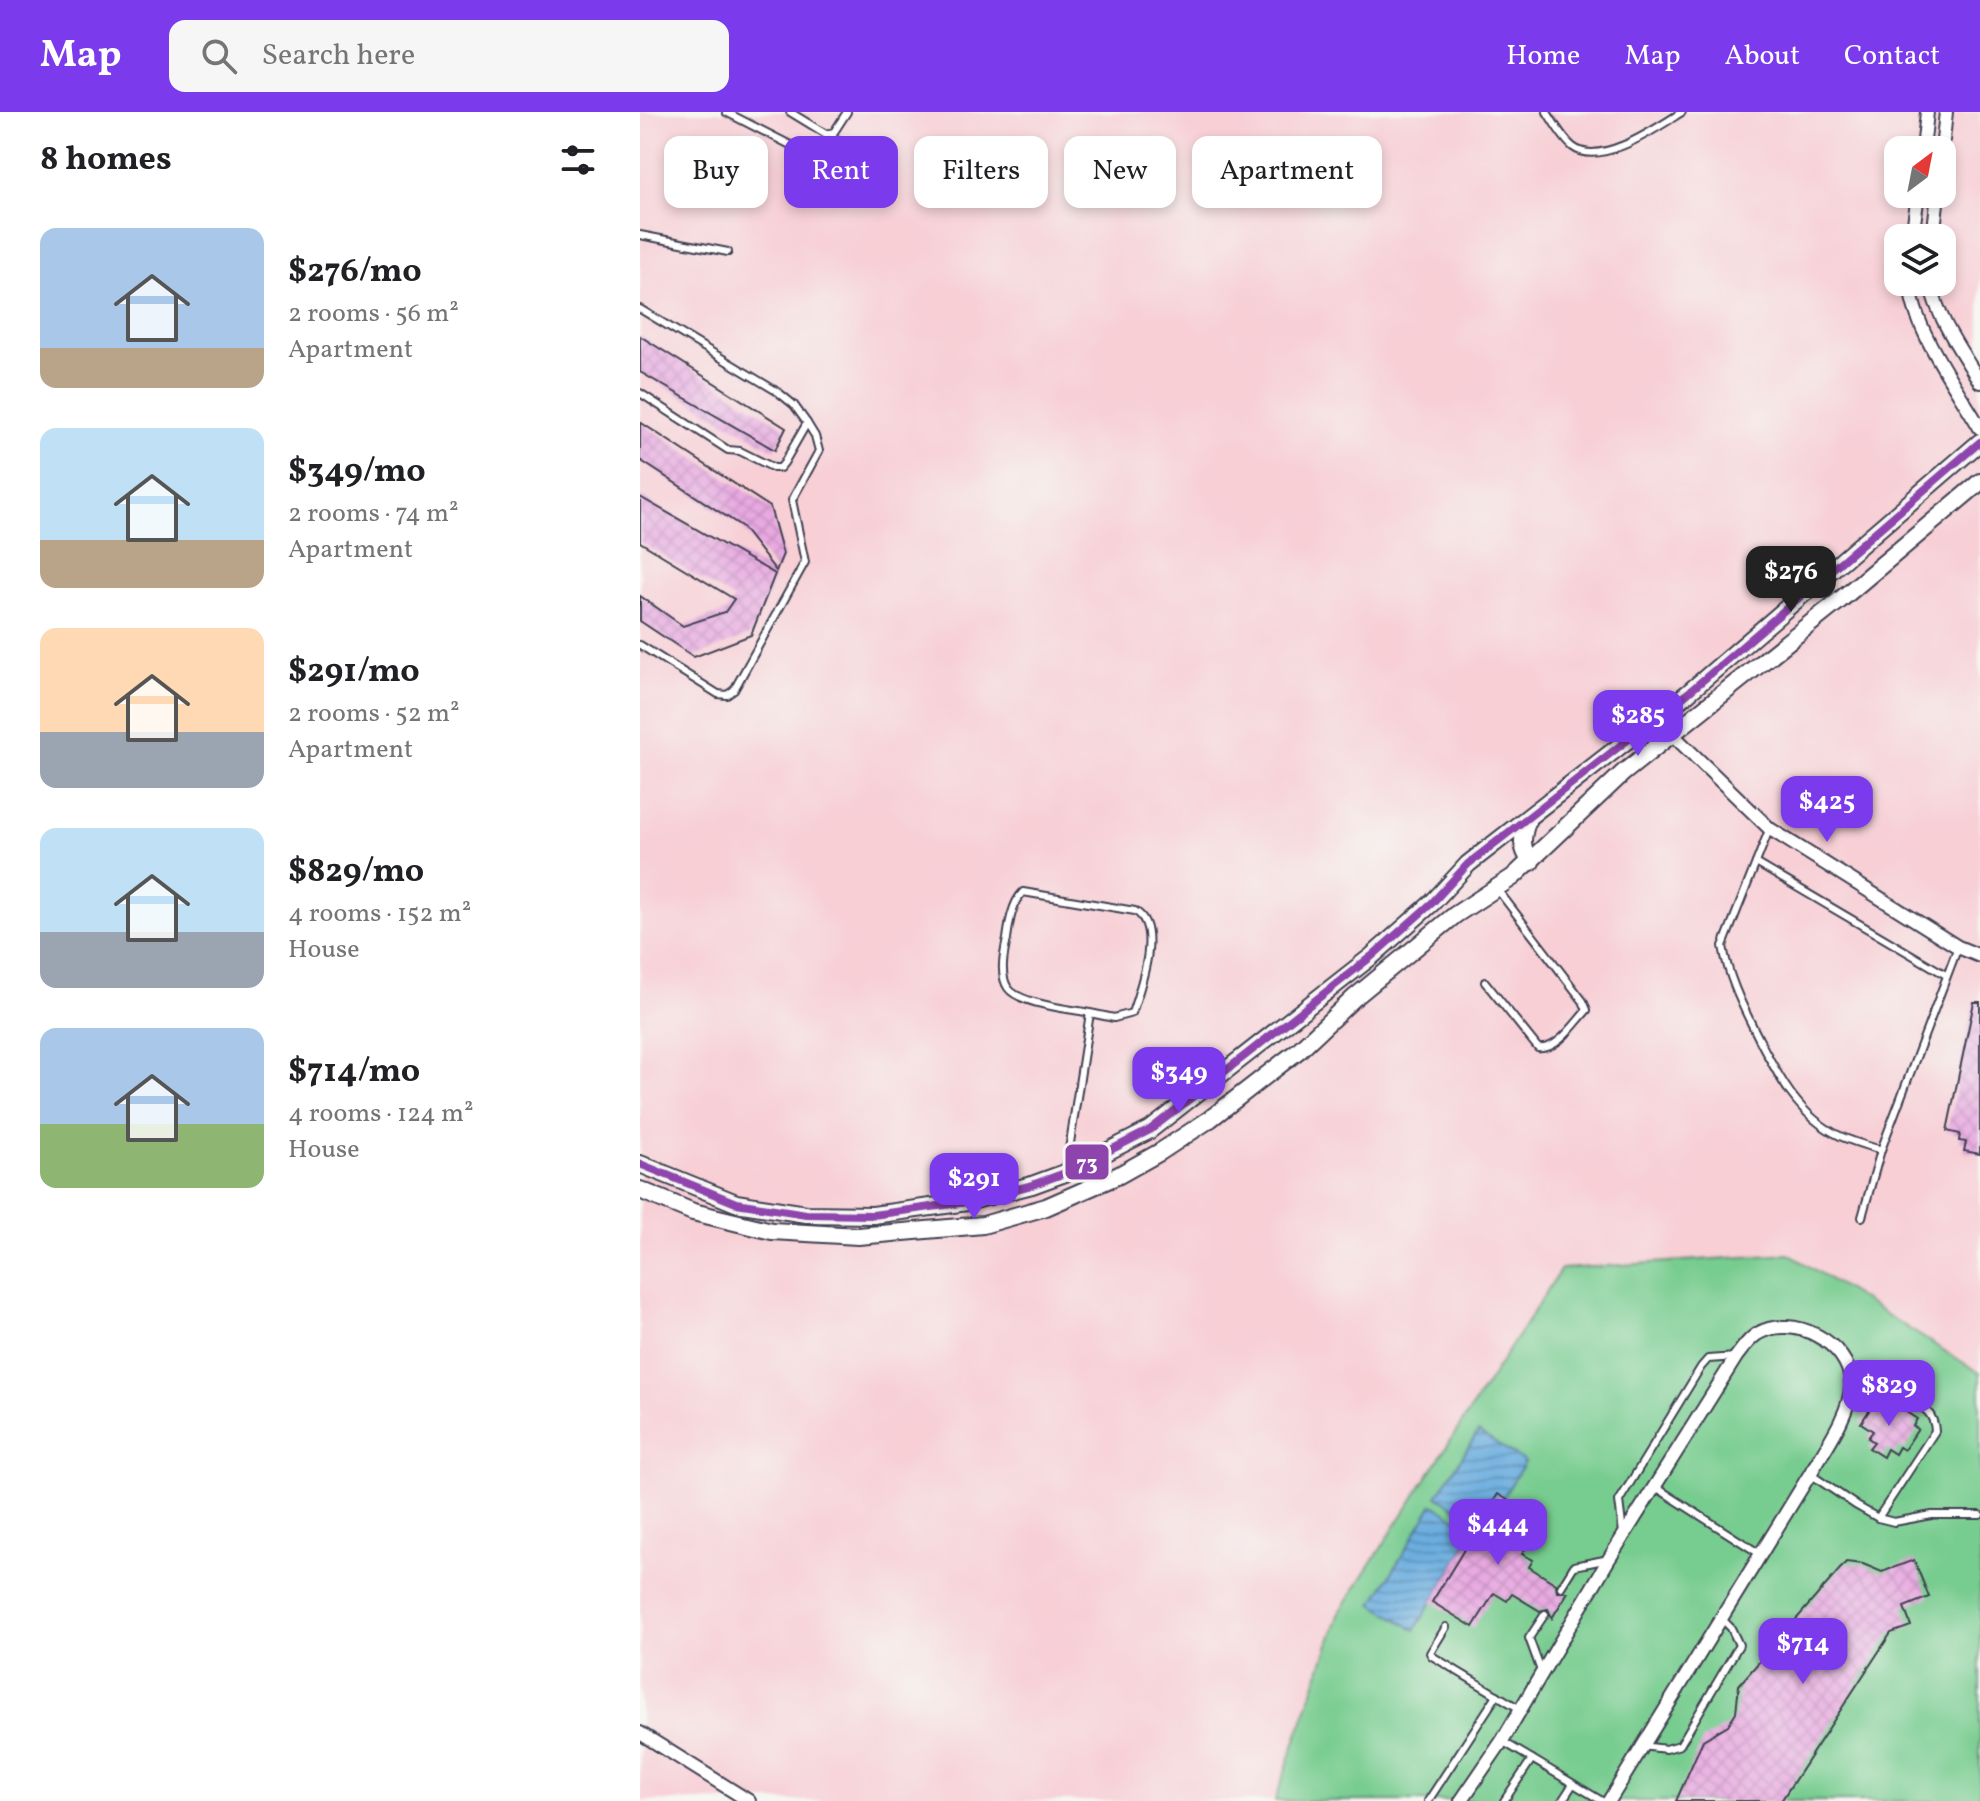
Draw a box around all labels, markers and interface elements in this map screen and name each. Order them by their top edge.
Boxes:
search box [169,20,729,92]
text: Map [40,30,121,83]
icon: search [197,34,241,78]
text: Search here [261,35,415,77]
text: Home [1506,37,1580,76]
text: Map [1624,37,1680,76]
text: About [1724,37,1800,76]
text: Contact [1844,37,1940,76]
chip: Buy [664,136,768,208]
chip: Rent [784,136,898,208]
chip: Filters [914,136,1048,208]
chip: New [1064,136,1176,208]
chip: Apartment [1192,136,1382,208]
north arrow [1884,136,1956,208]
map controls [1884,136,1956,296]
text: 8 homes [40,137,172,184]
icon: filters [556,138,600,182]
button: layers [1884,224,1956,296]
text: $276/mo [288,249,422,296]
icon: home [104,260,200,356]
text: 2 rooms · 56 m² [288,296,459,332]
text: Apartment [288,332,413,368]
text: $349/mo [288,449,426,496]
icon: home [104,460,200,556]
text: 2 rooms · 74 m² [288,496,459,532]
text: Apartment [288,532,413,568]
pin: $276 [1744,546,1838,614]
text: $276 [1764,554,1818,590]
text: $291/mo [288,649,420,696]
icon: home [104,660,200,756]
pin: $285 [1591,690,1685,758]
text: 2 rooms · 52 m² [288,696,460,732]
text: $285 [1611,698,1665,734]
text: Apartment [288,732,413,768]
pin: $425 [1780,776,1874,844]
text: $425 [1799,784,1855,820]
text: $829/mo [288,849,424,896]
icon: home [104,860,200,956]
text: 4 rooms · 152 m² [288,896,471,932]
text: House [288,932,360,968]
pin: $349 [1132,1047,1226,1115]
text: $714/mo [288,1049,420,1096]
text: $349 [1150,1055,1208,1091]
icon: home [104,1060,200,1156]
text: 4 rooms · 124 m² [288,1096,474,1132]
text: House [288,1132,360,1168]
line badge: 73 [1064,1143,1110,1181]
text: 73 [1076,1149,1098,1180]
pin: $291 [927,1153,1021,1221]
text: $291 [948,1161,1000,1197]
pin: $829 [1842,1360,1936,1428]
text: $829 [1861,1368,1917,1404]
pin: $444 [1451,1499,1545,1567]
text: $444 [1467,1507,1529,1543]
pin: $714 [1756,1618,1850,1686]
text: $714 [1776,1626,1830,1662]

